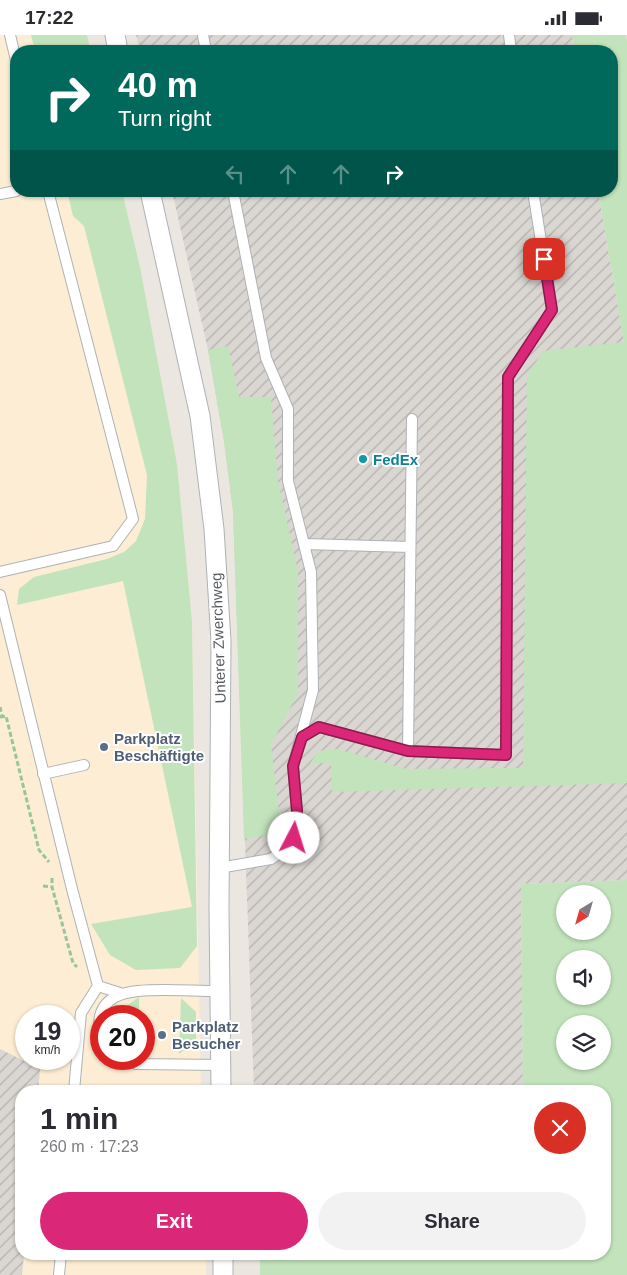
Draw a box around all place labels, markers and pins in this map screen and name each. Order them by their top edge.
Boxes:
pin [523,238,565,280]
place label: FedEx [373,451,419,468]
marker: FedEx [357,453,369,465]
place label: Parkplatz Beschäftigte [114,730,204,764]
marker: Parkplatz Beschäftigte [98,741,110,753]
place label: Parkplatz Besucher [172,1018,241,1052]
marker: Parkplatz Besucher [156,1029,168,1041]

